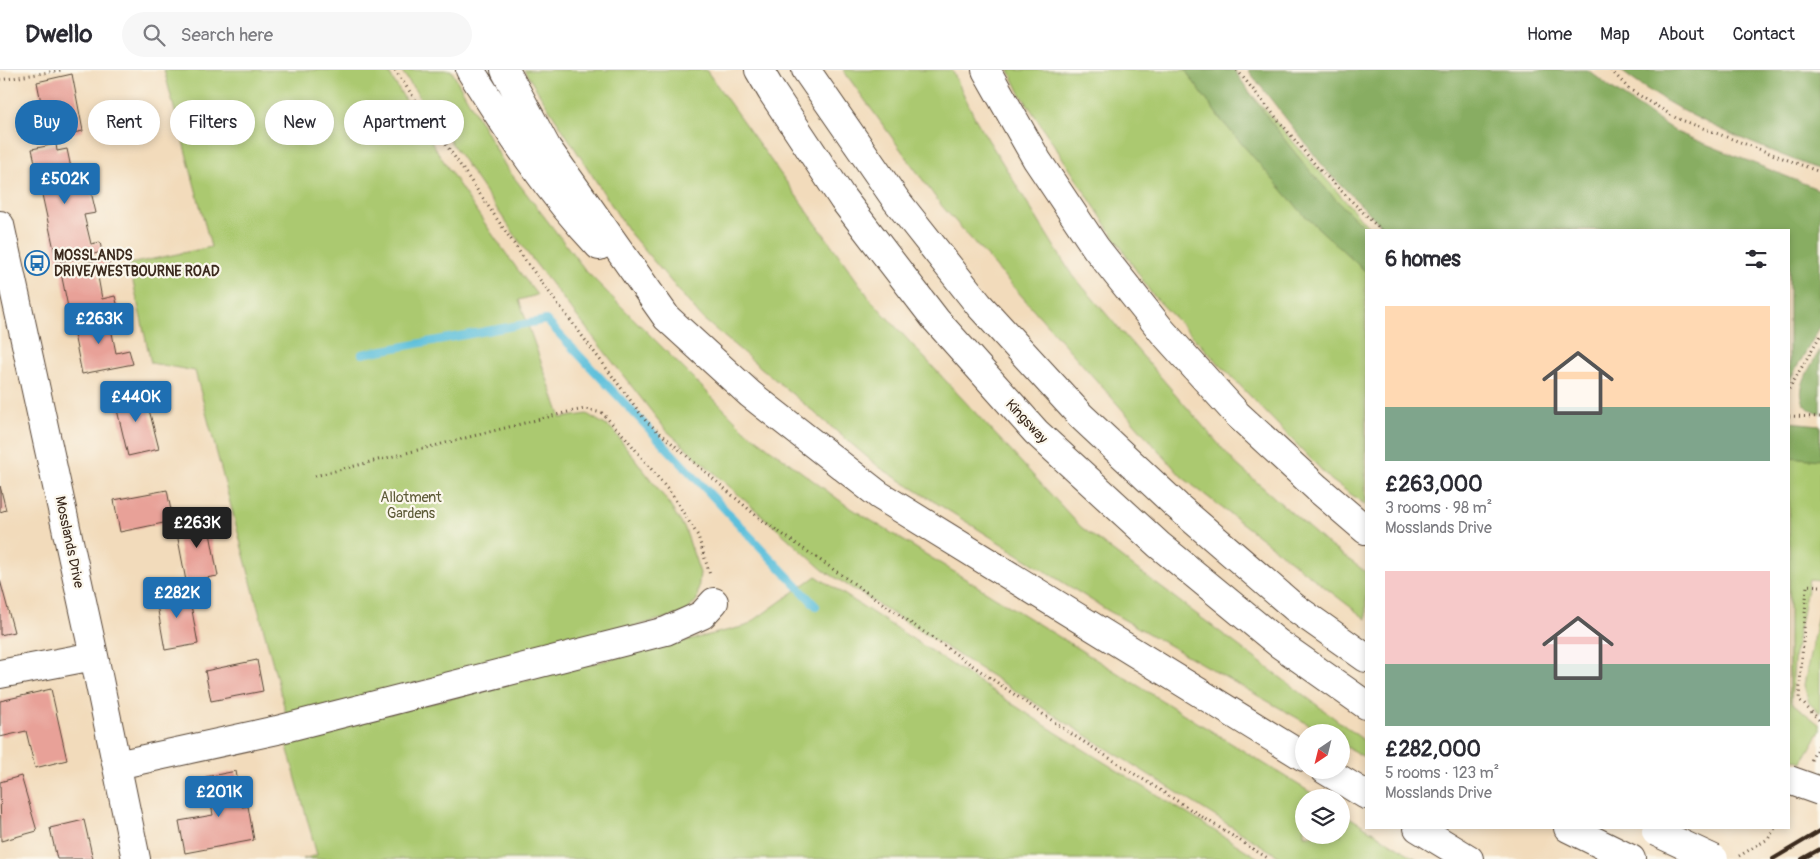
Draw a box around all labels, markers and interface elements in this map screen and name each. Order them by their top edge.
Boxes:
search box [122,12,472,57]
text: Dwello [25,20,92,49]
icon: search [140,21,168,49]
text: Search here [180,23,273,47]
text: Home [1527,23,1572,46]
text: Map [1600,23,1630,46]
text: About [1658,23,1704,46]
text: Contact [1732,23,1795,46]
chip: Buy [15,100,78,145]
chip: Rent [88,100,160,145]
chip: Filters [170,100,255,145]
chip: New [265,100,334,145]
chip: Apartment [344,100,464,145]
pin: £502K [30,162,100,205]
text: £502K [41,169,89,189]
icon: filters [1742,245,1770,273]
text: 6 homes [1385,246,1461,273]
place label: MOSSLANDS DRIVE/WESTBOURNE ROAD [54,247,220,280]
bus stop icon: MOSSLANDS DRIVE/WESTBOURNE ROAD [24,250,50,276]
pin: £263K [64,302,134,345]
text: £263K [75,309,123,329]
icon: home [1533,338,1623,428]
pin: £440K [101,380,171,423]
text: £440K [111,387,161,407]
street label: Kingsway [1002,396,1051,447]
text: £263,000 [1385,471,1483,498]
park label: Allotment Gardens [380,489,442,522]
street label: Mosslands Drive [51,495,88,590]
text: 3 rooms · 98 m² [1385,498,1492,518]
pin: £263K [162,506,232,549]
text: £263K [173,513,221,533]
text: Mosslands Drive [1385,518,1492,538]
pin: £282K [142,576,212,619]
text: £282K [154,583,200,603]
icon: home [1533,603,1623,693]
north arrow [1295,724,1350,779]
map controls [1295,724,1350,844]
text: £282,000 [1385,736,1481,763]
text: 5 rooms · 123 m² [1385,763,1499,783]
pin: £201K [184,776,254,818]
text: £201K [196,782,242,802]
text: Mosslands Drive [1385,783,1492,803]
button: layers [1295,789,1350,844]

